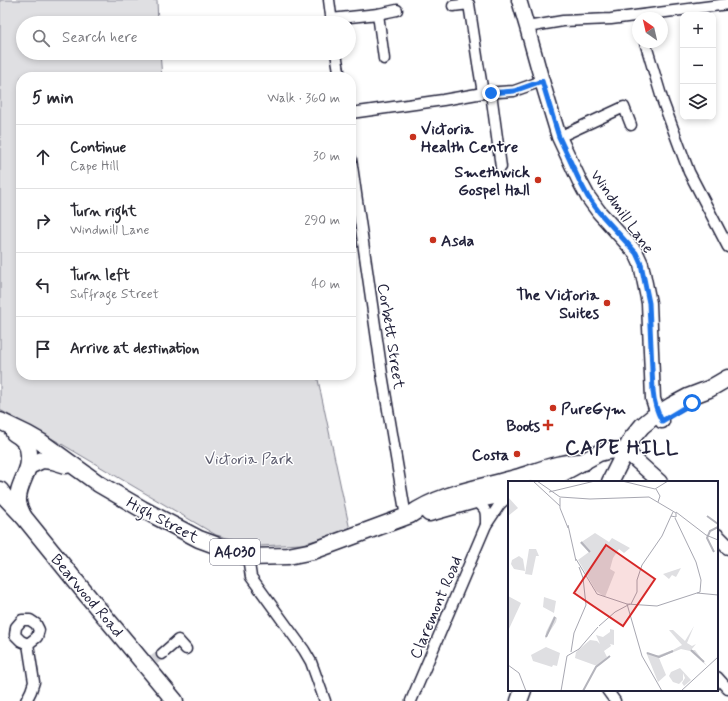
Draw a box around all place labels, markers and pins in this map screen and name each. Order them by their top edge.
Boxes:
place label: Victoria Health Centre [421,119,518,158]
marker: Victoria Health Centre [408,132,418,142]
place label: Smethwick Gospel Hall [455,162,530,201]
marker: Smethwick Gospel Hall [533,175,543,185]
place label: Asda [441,231,475,252]
marker: Asda [428,235,438,245]
place label: The Victoria Suites [516,285,600,324]
marker: The Victoria Suites [602,298,612,308]
place label: PureGym [561,399,626,420]
marker: PureGym [548,403,558,413]
place label: Boots [506,416,541,437]
marker: Boots [543,420,553,430]
place label: Costa [472,445,509,466]
marker: Costa [512,449,522,459]

